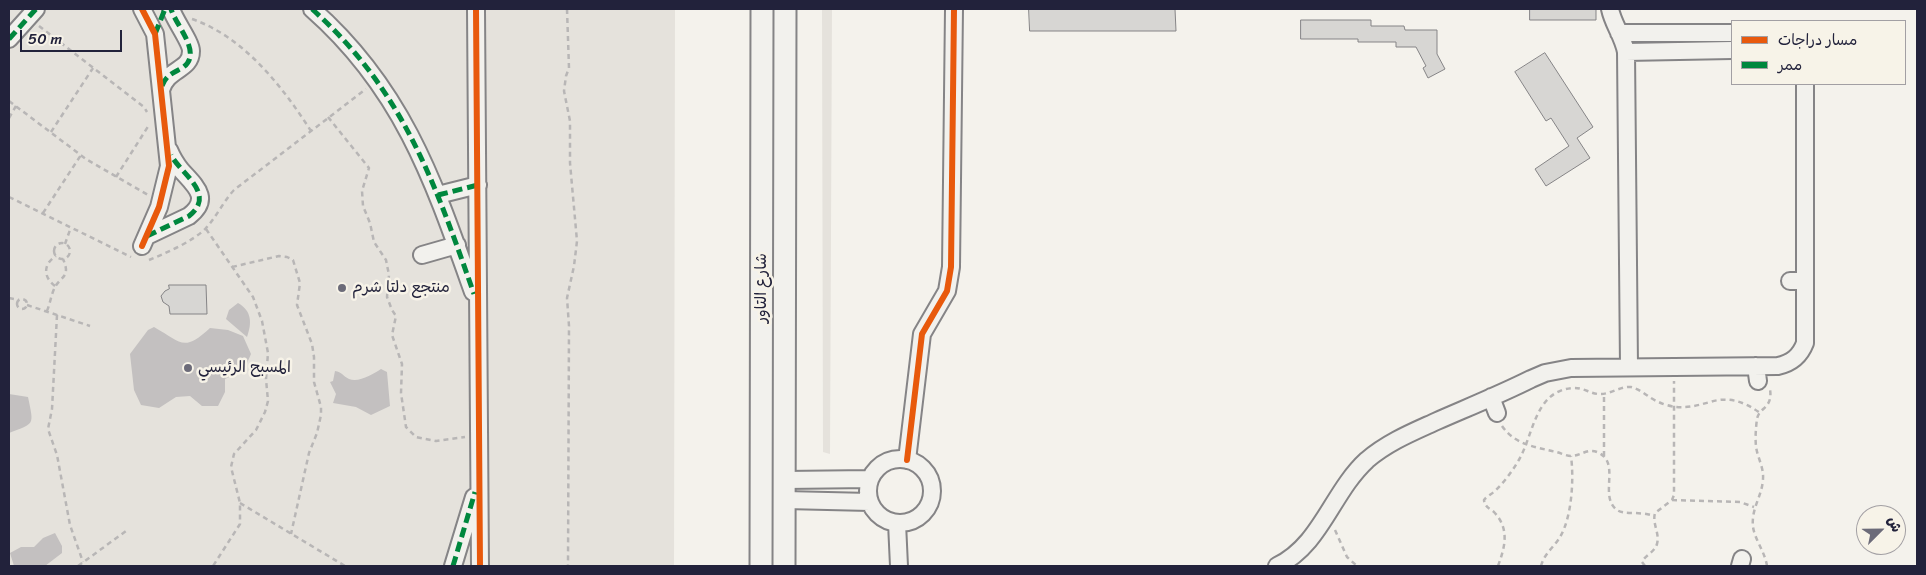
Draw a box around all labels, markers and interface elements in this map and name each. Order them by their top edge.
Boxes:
scale bar [22,20,125,52]
legend [1731,20,1906,85]
text: 50 m [28,26,62,52]
text: مسار دراجات [1778,27,1857,53]
text: ممر [1778,52,1802,78]
street label: شارع التاور [752,253,772,323]
place label: منتجع دلتا شرم [352,278,450,298]
marker: منتجع دلتا شرم [336,282,348,294]
place label: المسبح الرئيسي [198,358,291,378]
marker: المسبح الرئيسي [182,362,194,374]
north arrow [1856,505,1906,555]
text: ش [1880,512,1909,536]

